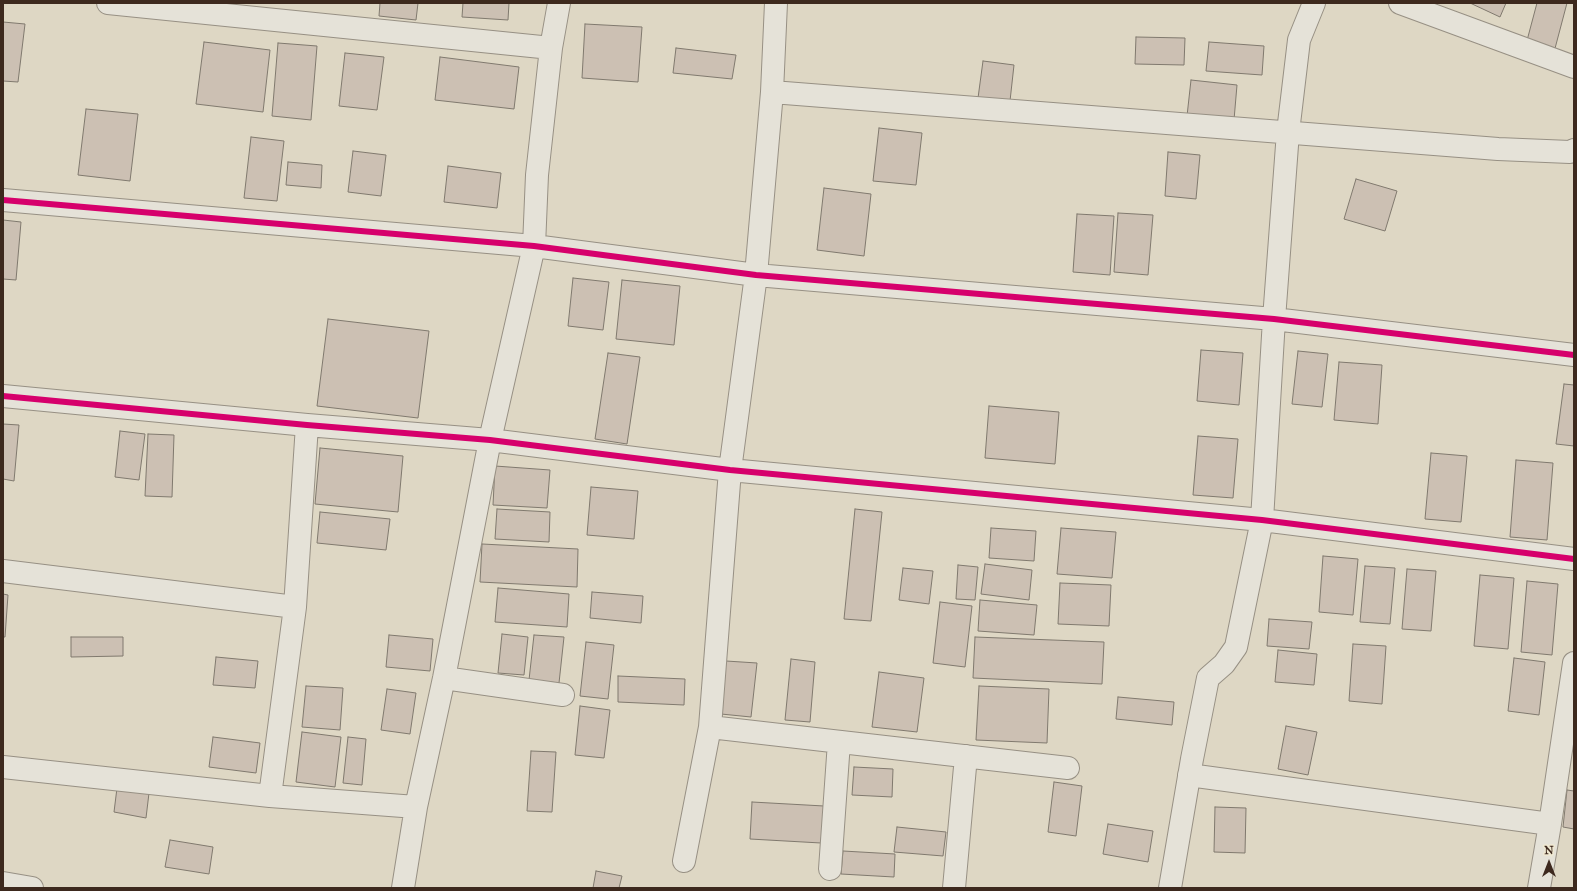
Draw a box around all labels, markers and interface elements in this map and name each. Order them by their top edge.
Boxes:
north arrow [1529,843,1569,883]
text: N [1544,844,1554,857]

